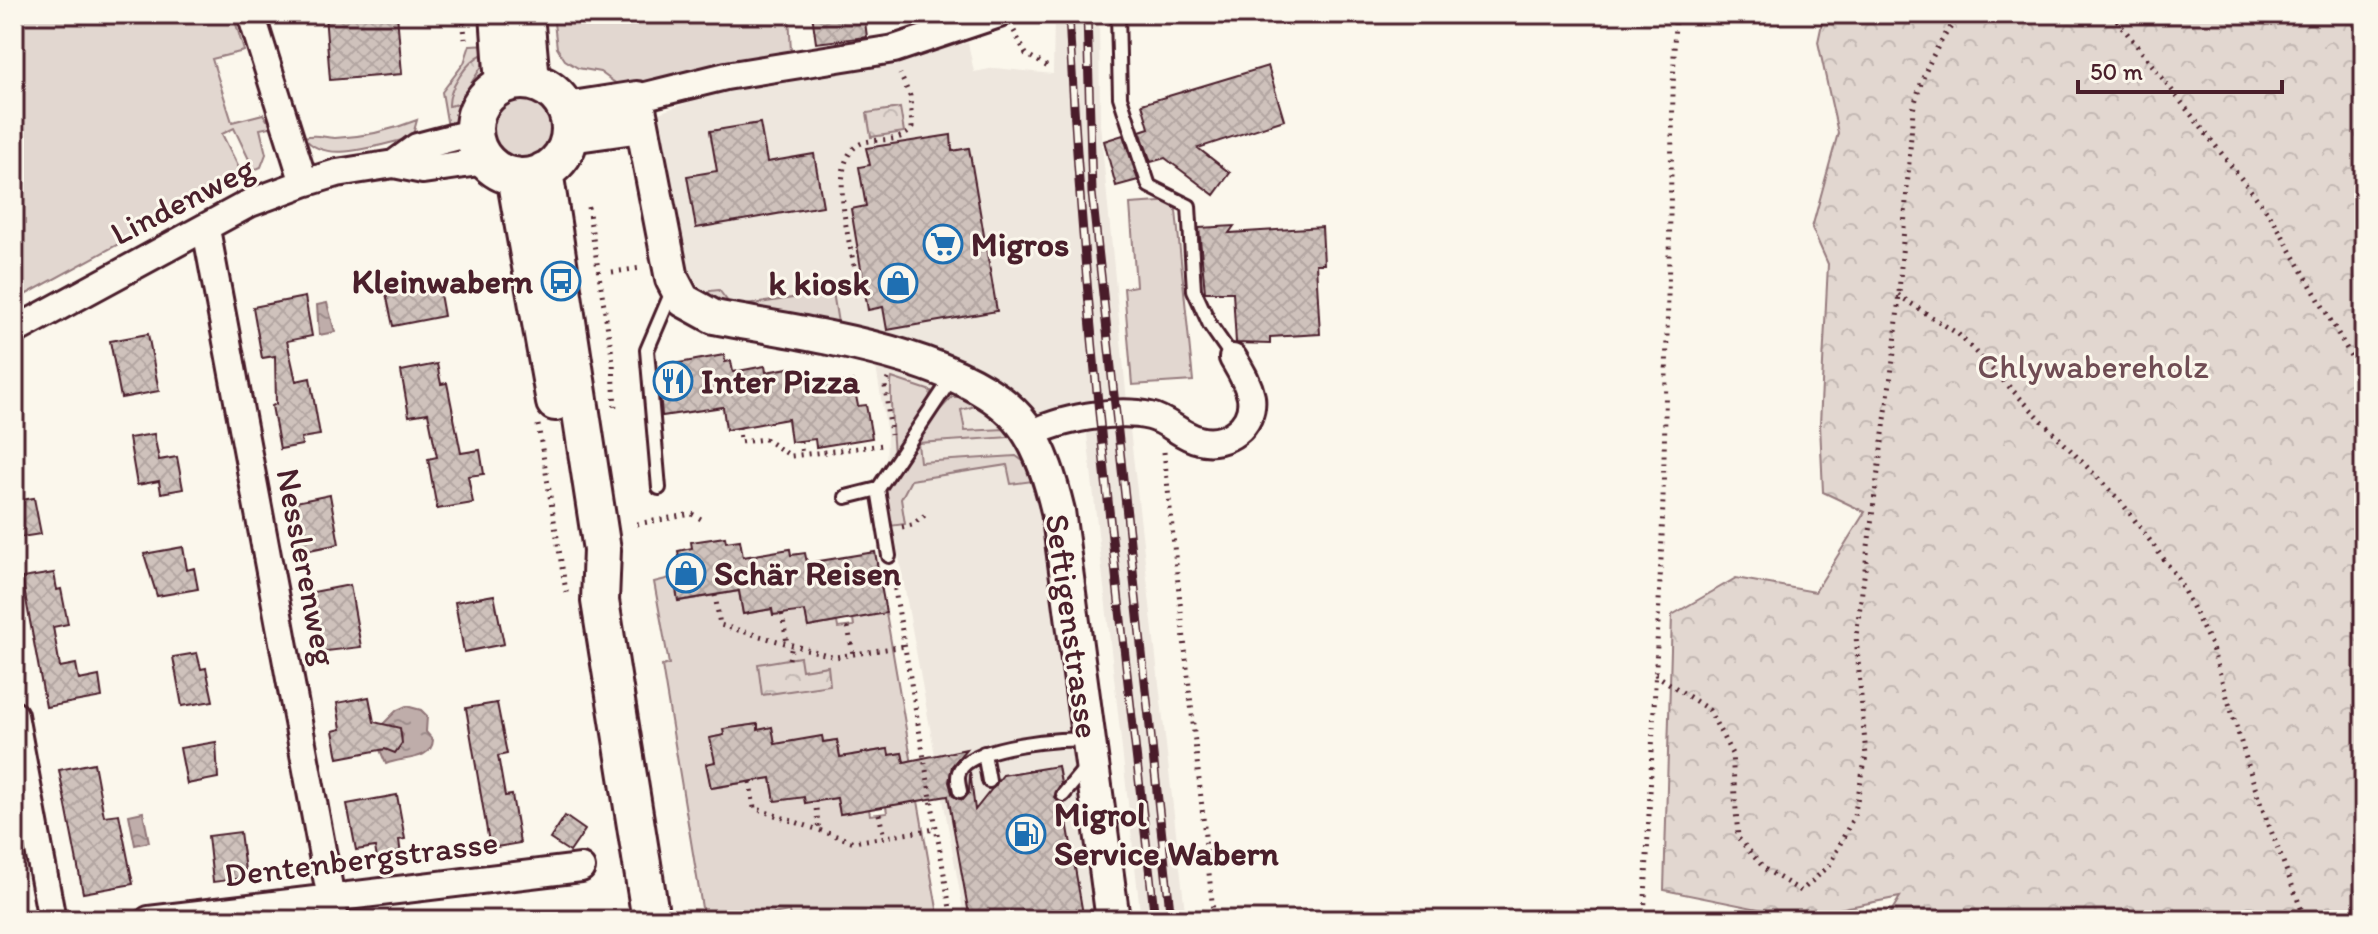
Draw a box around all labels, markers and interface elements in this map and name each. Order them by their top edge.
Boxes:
scale bar [2078,44,2282,94]
text: 50 m [2090,57,2143,86]
street label: Lindenweg [104,147,261,254]
supermarket icon: Migros [922,223,964,265]
place label: Migros [971,224,1069,265]
bus stop icon: Kleinwabern [540,260,582,302]
place label: Kleinwabern [352,261,534,302]
shop icon: k kiosk [877,262,919,304]
place label: k kiosk [769,263,870,304]
park label: Chlywabereholz [1977,346,2209,387]
restaurant icon: Inter Pizza [652,360,694,402]
place label: Inter Pizza [701,361,860,402]
street label: Nesslerenweg [267,465,346,670]
street label: Seftigenstrasse [1036,511,1109,741]
shop icon: Schär Reisen [665,552,707,594]
place label: Schär Reisen [714,553,902,594]
place label: Migrol Service Wabern [1054,794,1279,874]
fuel station icon: Migrol Service Wabern [1005,813,1047,855]
street label: Dentenbergstrasse [222,821,500,896]

